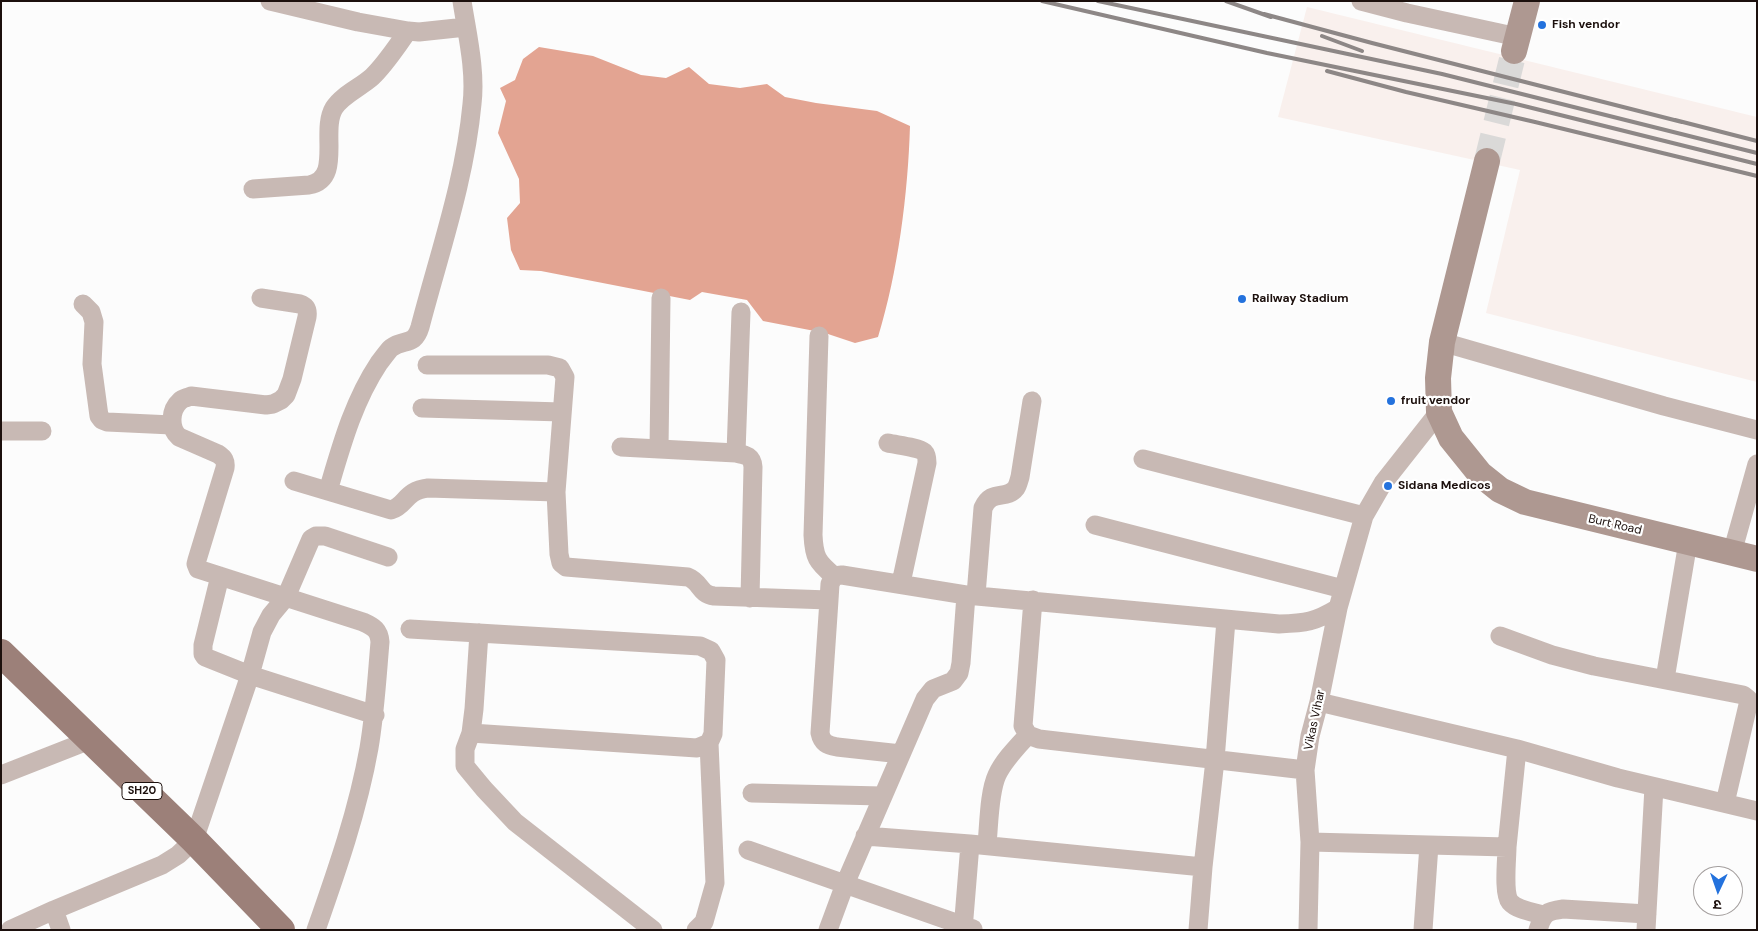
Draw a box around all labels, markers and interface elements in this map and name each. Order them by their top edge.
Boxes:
place label: Fish vendor [1552,18,1620,32]
marker: Fish vendor [1536,19,1548,31]
place label: Railway Stadium [1252,292,1349,306]
marker: Railway Stadium [1236,293,1248,305]
place label: fruit vendor [1401,394,1470,408]
marker: fruit vendor [1385,395,1397,407]
place label: Sidana Medicos [1398,479,1491,493]
marker: Sidana Medicos [1382,480,1394,492]
street label: Burt Road [1587,512,1643,538]
street label: Vikas Vihar [1302,688,1328,752]
road number: SH20 [122,782,162,799]
north arrow [1693,866,1743,916]
text: उ [1713,896,1722,914]

